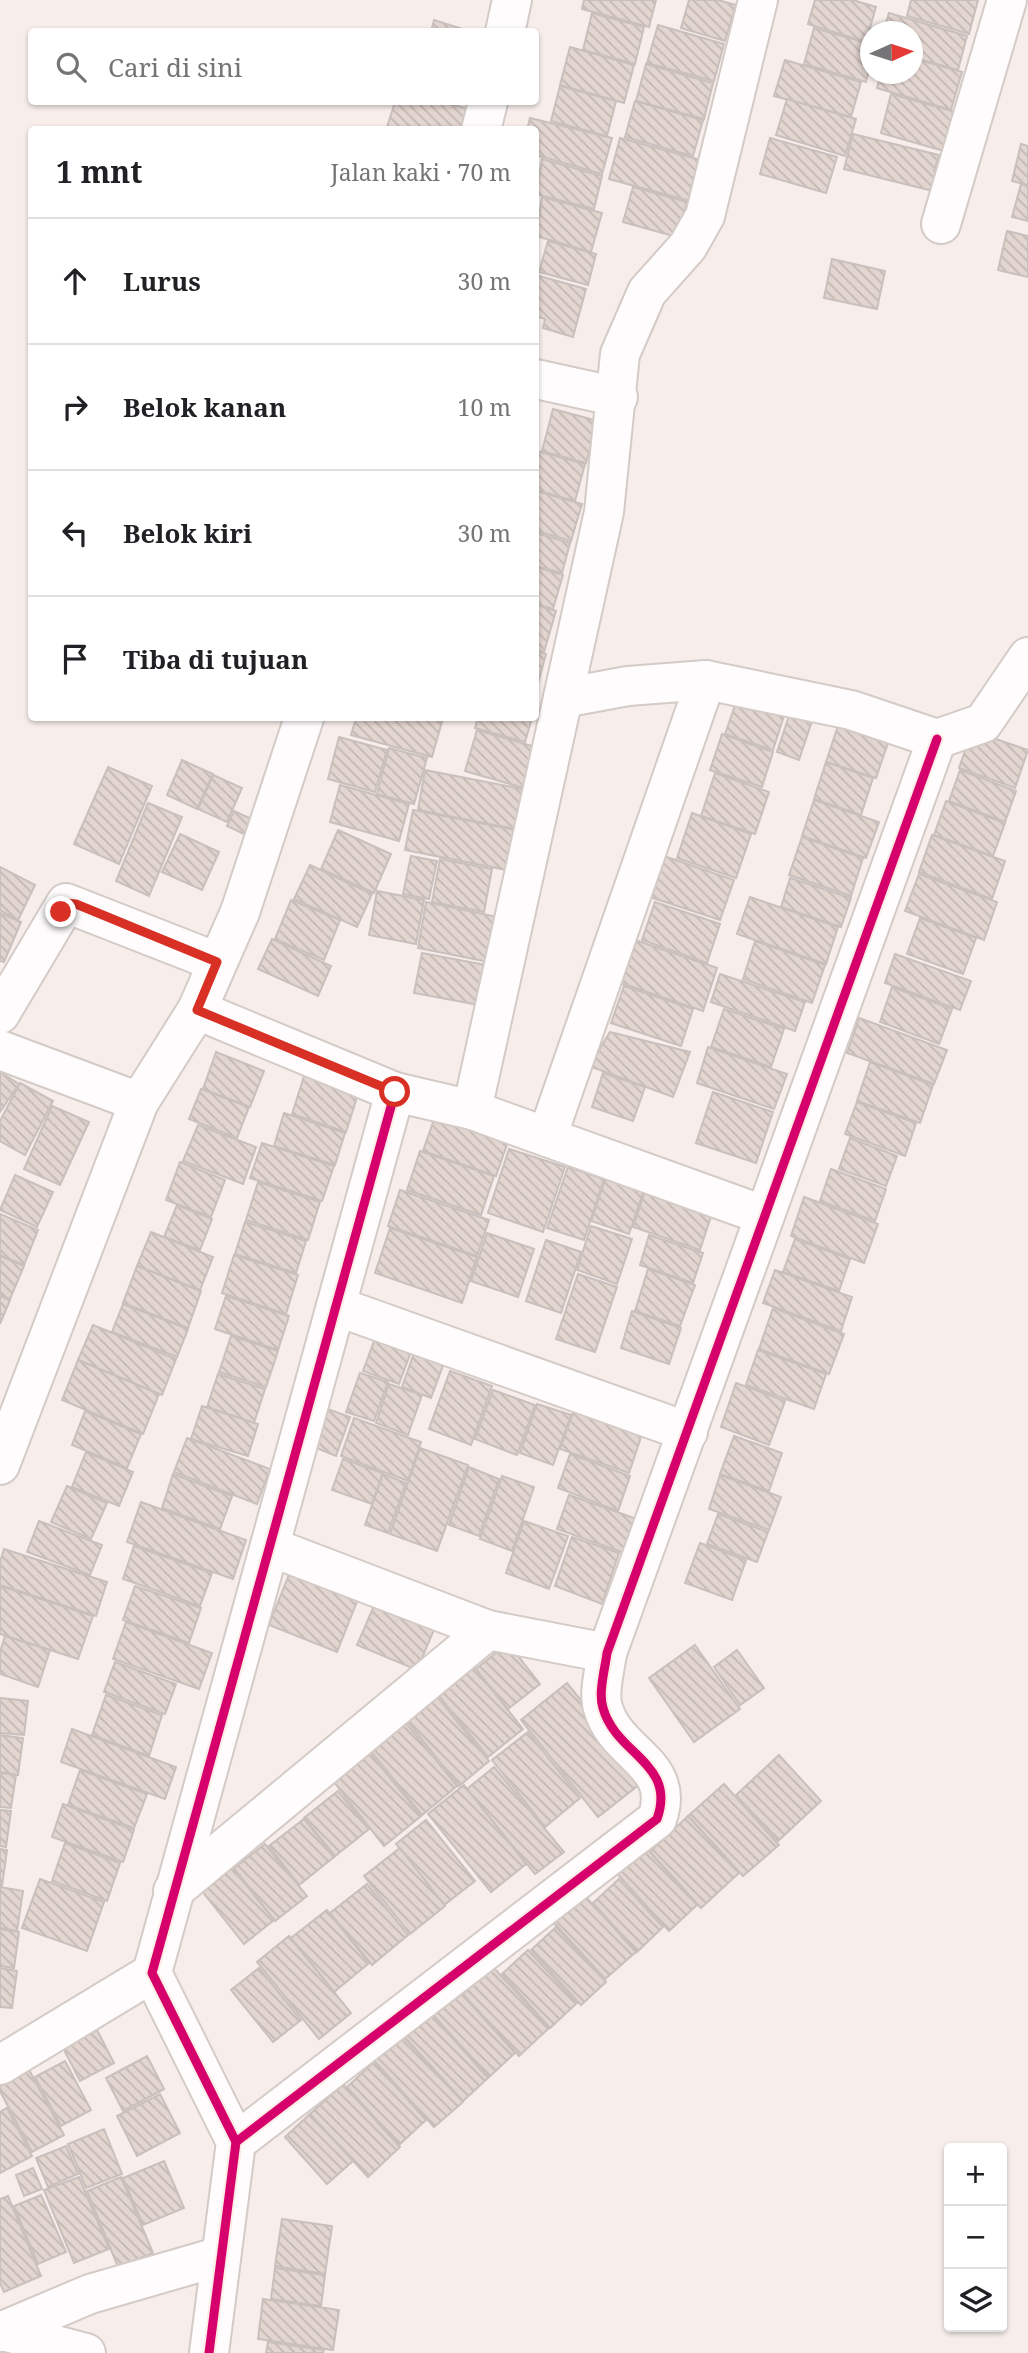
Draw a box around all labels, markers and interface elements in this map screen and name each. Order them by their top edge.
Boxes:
north arrow [860,21,923,84]
search box [28,28,539,105]
icon: search [52,48,90,86]
text: Cari di sini [108,49,242,85]
text: 1 mnt [56,151,143,192]
text: Jalan kaki · 70 m [331,156,511,188]
icon: ahead [56,262,94,300]
text: Lurus [123,263,201,299]
text: 30 m [458,265,511,297]
icon: right [56,388,94,426]
text: Belok kanan [123,389,286,425]
text: 10 m [458,391,511,423]
icon: left [56,514,94,552]
text: Belok kiri [123,515,252,551]
text: 30 m [458,517,511,549]
icon: arrive [56,640,94,678]
text: Tiba di tujuan [123,641,308,677]
route end [45,896,76,927]
route start [379,1076,410,1107]
map controls [944,2143,1007,2332]
button: + [944,2143,1007,2206]
button: − [944,2206,1007,2269]
button: layers [944,2269,1007,2332]

